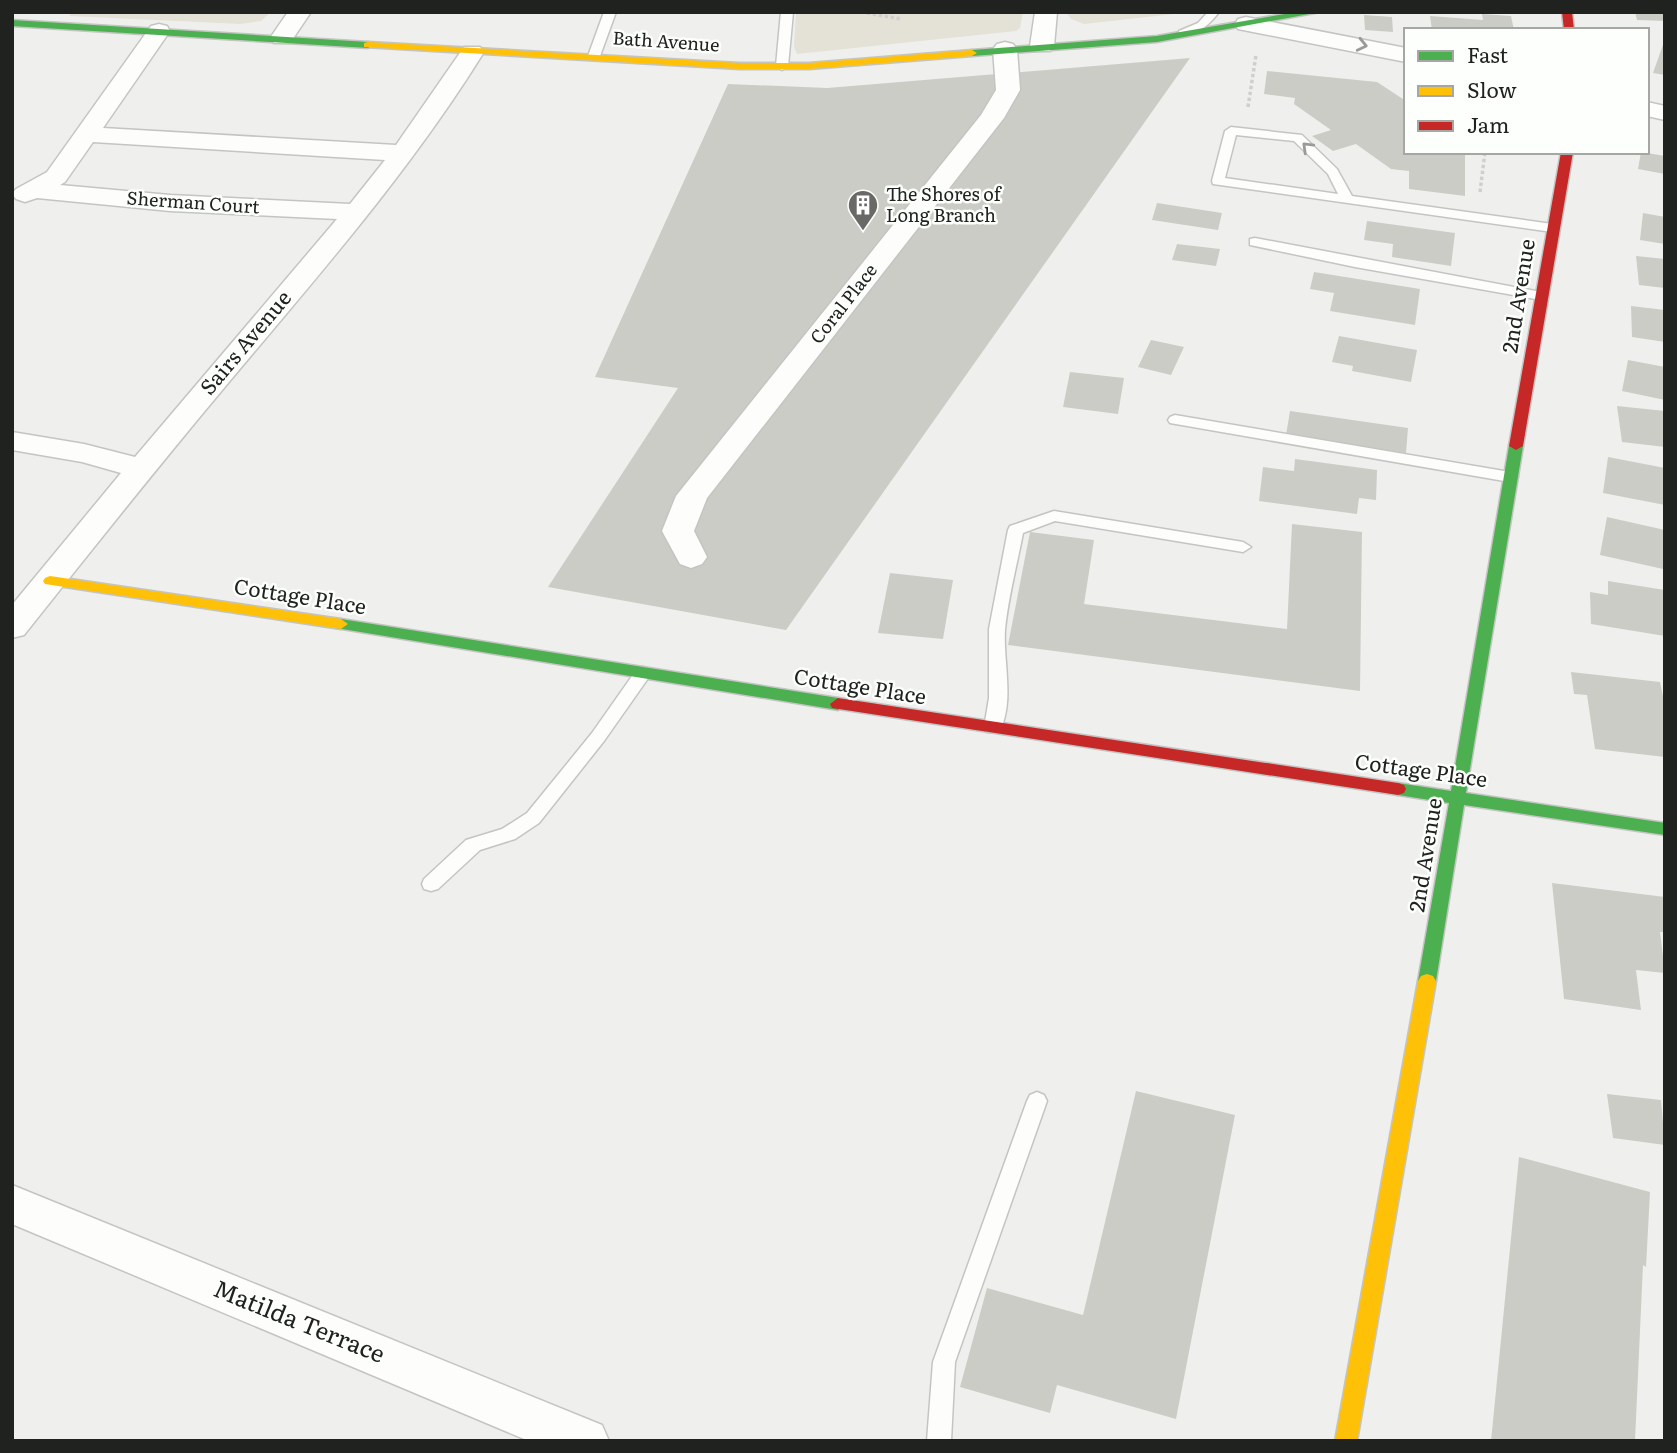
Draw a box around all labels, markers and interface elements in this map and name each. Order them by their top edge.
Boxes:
street label: Bath Avenue [612,23,720,58]
legend [1404,28,1649,154]
one-way arrow [1356,36,1368,51]
text: Fast [1467,38,1508,69]
text: Slow [1467,73,1517,104]
text: Jam [1467,108,1509,139]
one-way arrow [1302,143,1315,156]
place label: The Shores of Long Branch [886,180,1003,228]
street label: Sherman Court [126,183,261,220]
building icon: The Shores of Long Branch [846,188,880,232]
street label: 2nd Avenue [1492,236,1541,355]
street label: Coral Place [803,257,883,349]
street label: Sairs Avenue [191,282,297,400]
street label: Cottage Place [232,569,369,620]
street label: Cottage Place [792,659,929,710]
street label: Cottage Place [1353,744,1490,793]
street label: 2nd Avenue [1399,795,1448,914]
street label: Matilda Terrace [209,1269,391,1370]

